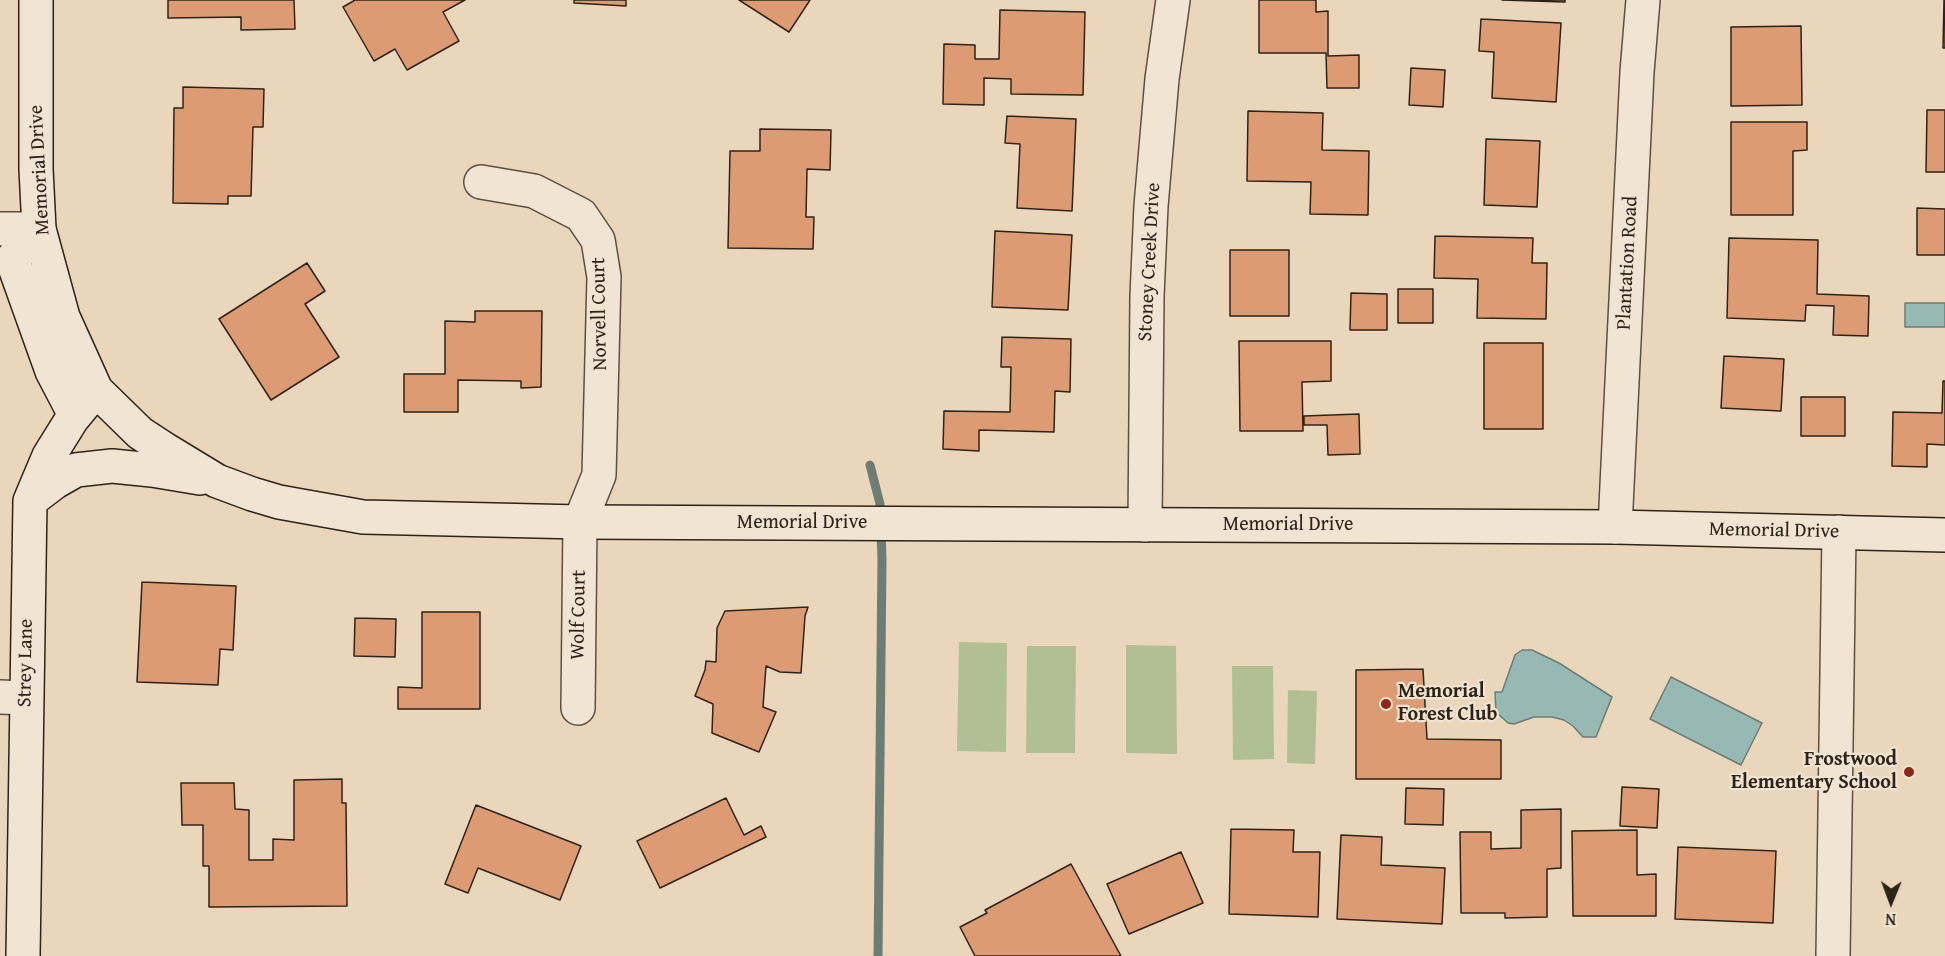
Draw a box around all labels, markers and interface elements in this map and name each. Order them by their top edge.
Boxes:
street label: Memorial Drive [25,104,55,236]
street label: Stoney Creek Drive [1134,182,1166,342]
street label: Plantation Road [1613,196,1643,330]
street label: Norvell Court [587,257,613,371]
street label: Memorial Drive [737,511,867,535]
street label: Memorial Drive [1223,513,1353,537]
street label: Memorial Drive [1709,518,1839,544]
street label: Wolf Court [566,570,592,660]
street label: Strey Lane [13,619,39,707]
place label: Memorial Forest Club [1398,680,1497,727]
marker: Memorial Forest Club [1379,697,1393,711]
place label: Frostwood Elementary School [1731,748,1897,795]
marker: Frostwood Elementary School [1902,765,1916,779]
north arrow [1861,872,1921,932]
text: N [1885,908,1896,932]

